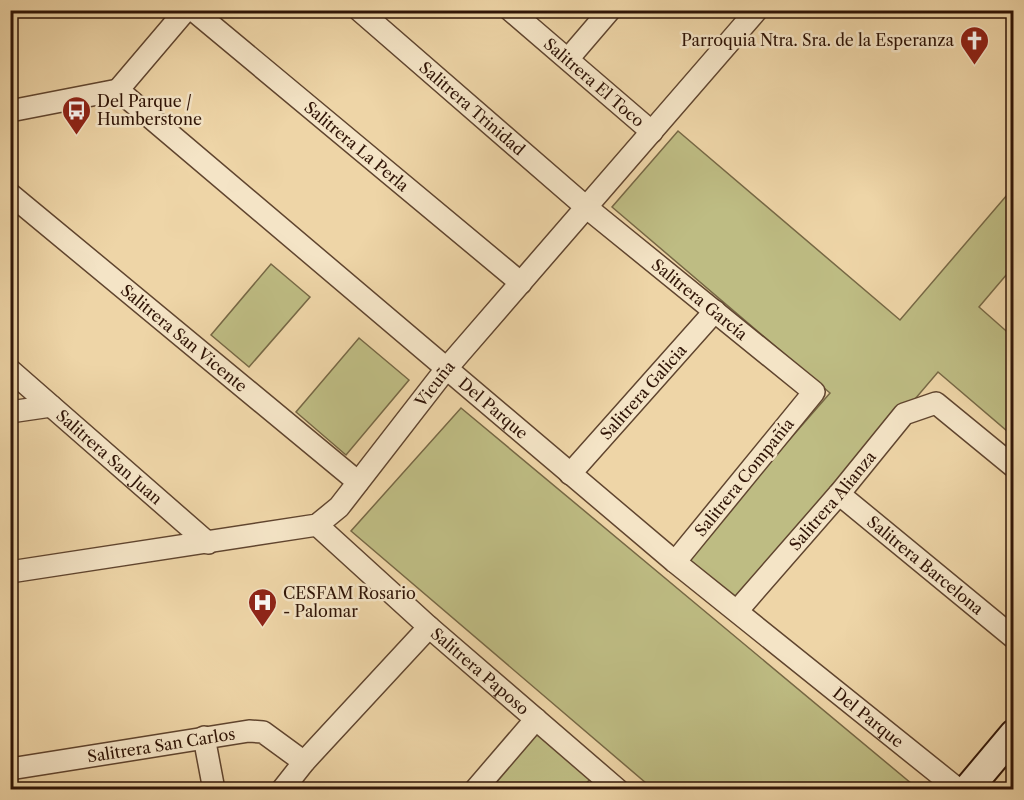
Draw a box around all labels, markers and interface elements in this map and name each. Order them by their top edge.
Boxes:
church icon: Parroquia Ntra. Sra. de la Esperanza [959,24,991,66]
place label: Parroquia Ntra. Sra. de la Esperanza [681,30,955,50]
street label: Salitrera El Toco [540,34,649,131]
street label: Salitrera Trinidad [415,57,529,160]
place label: Del Parque / Humberstone [97,91,202,129]
bus stop icon: Del Parque / Humberstone [60,94,92,136]
street label: Salitrera La Perla [300,97,414,196]
street label: Salitrera García [648,254,752,344]
street label: Salitrera San Vicente [117,280,251,396]
street label: Salitrera Galicia [596,340,691,444]
street label: Vicuña [410,356,459,412]
street label: Del Parque [455,373,532,443]
street label: Salitrera San Juan [52,405,166,508]
street label: Salitrera Compañía [690,413,798,540]
street label: Salitrera Alianza [785,446,880,554]
street label: Salitrera Barcelona [863,512,988,619]
place label: CESFAM Rosario - Palomar [283,583,416,621]
hospital icon: CESFAM Rosario - Palomar [246,586,278,628]
street label: Salitrera Paposo [427,623,533,719]
street label: Del Parque [829,683,908,752]
street label: Salitrera San Carlos [86,723,236,767]

